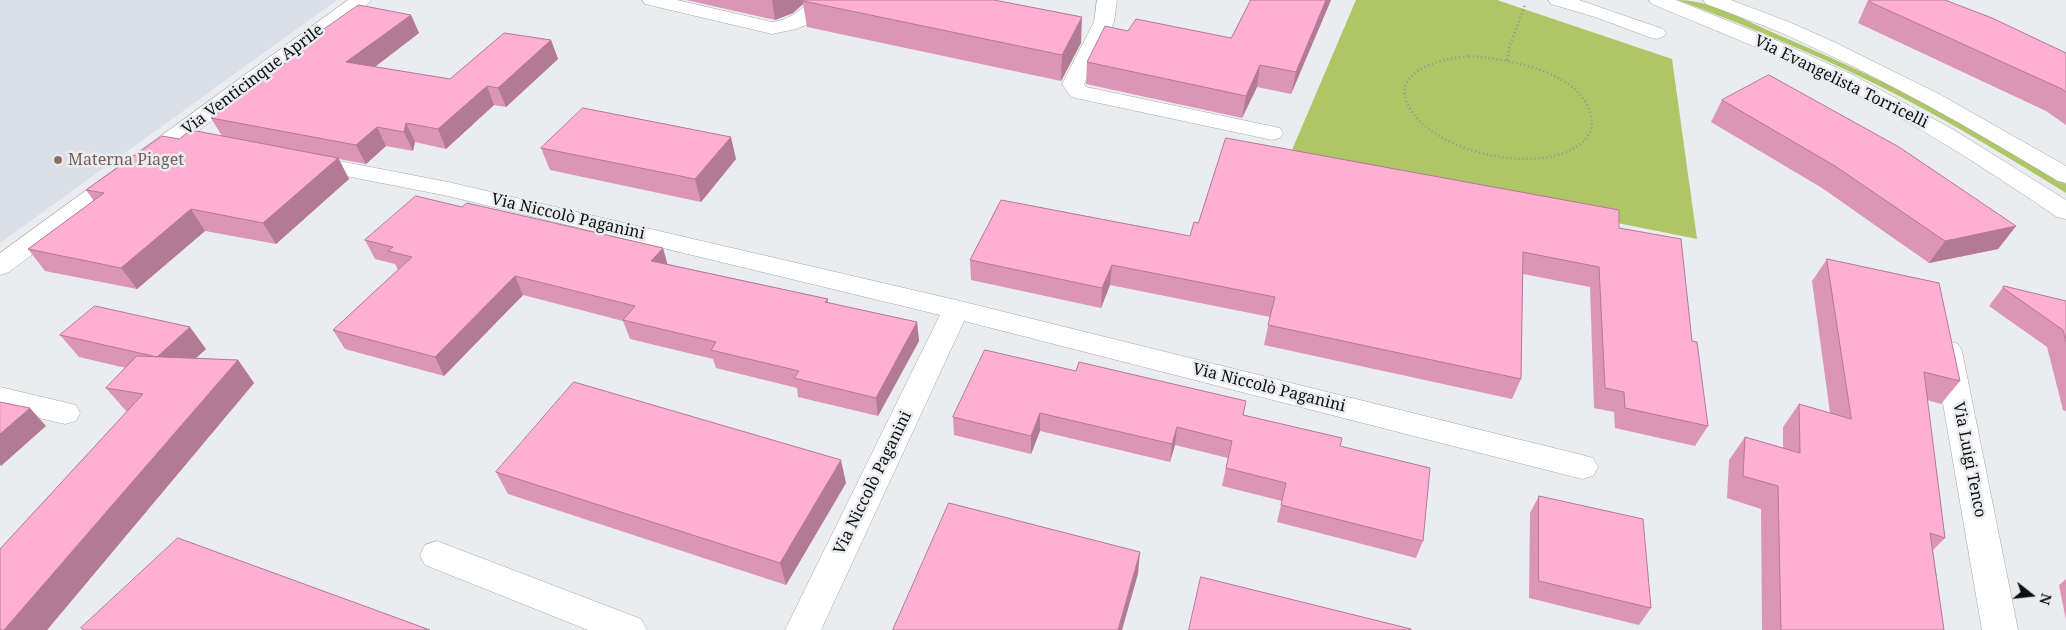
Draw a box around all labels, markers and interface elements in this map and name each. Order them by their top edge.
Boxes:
street label: Via Venticinque Aprile [179,21,327,139]
street label: Via Evangelista Torricelli [1751,32,1931,132]
place label: Materna Piaget [68,150,184,170]
marker: Materna Piaget [52,154,64,166]
street label: Via Niccolò Paganini [489,190,647,244]
street label: Via Niccolò Paganini [1191,360,1347,416]
street label: Via Luigi Tenco [1948,401,1990,519]
street label: Via Niccolò Paganini [830,408,916,558]
north arrow [2006,570,2056,620]
text: N [2035,591,2057,607]

